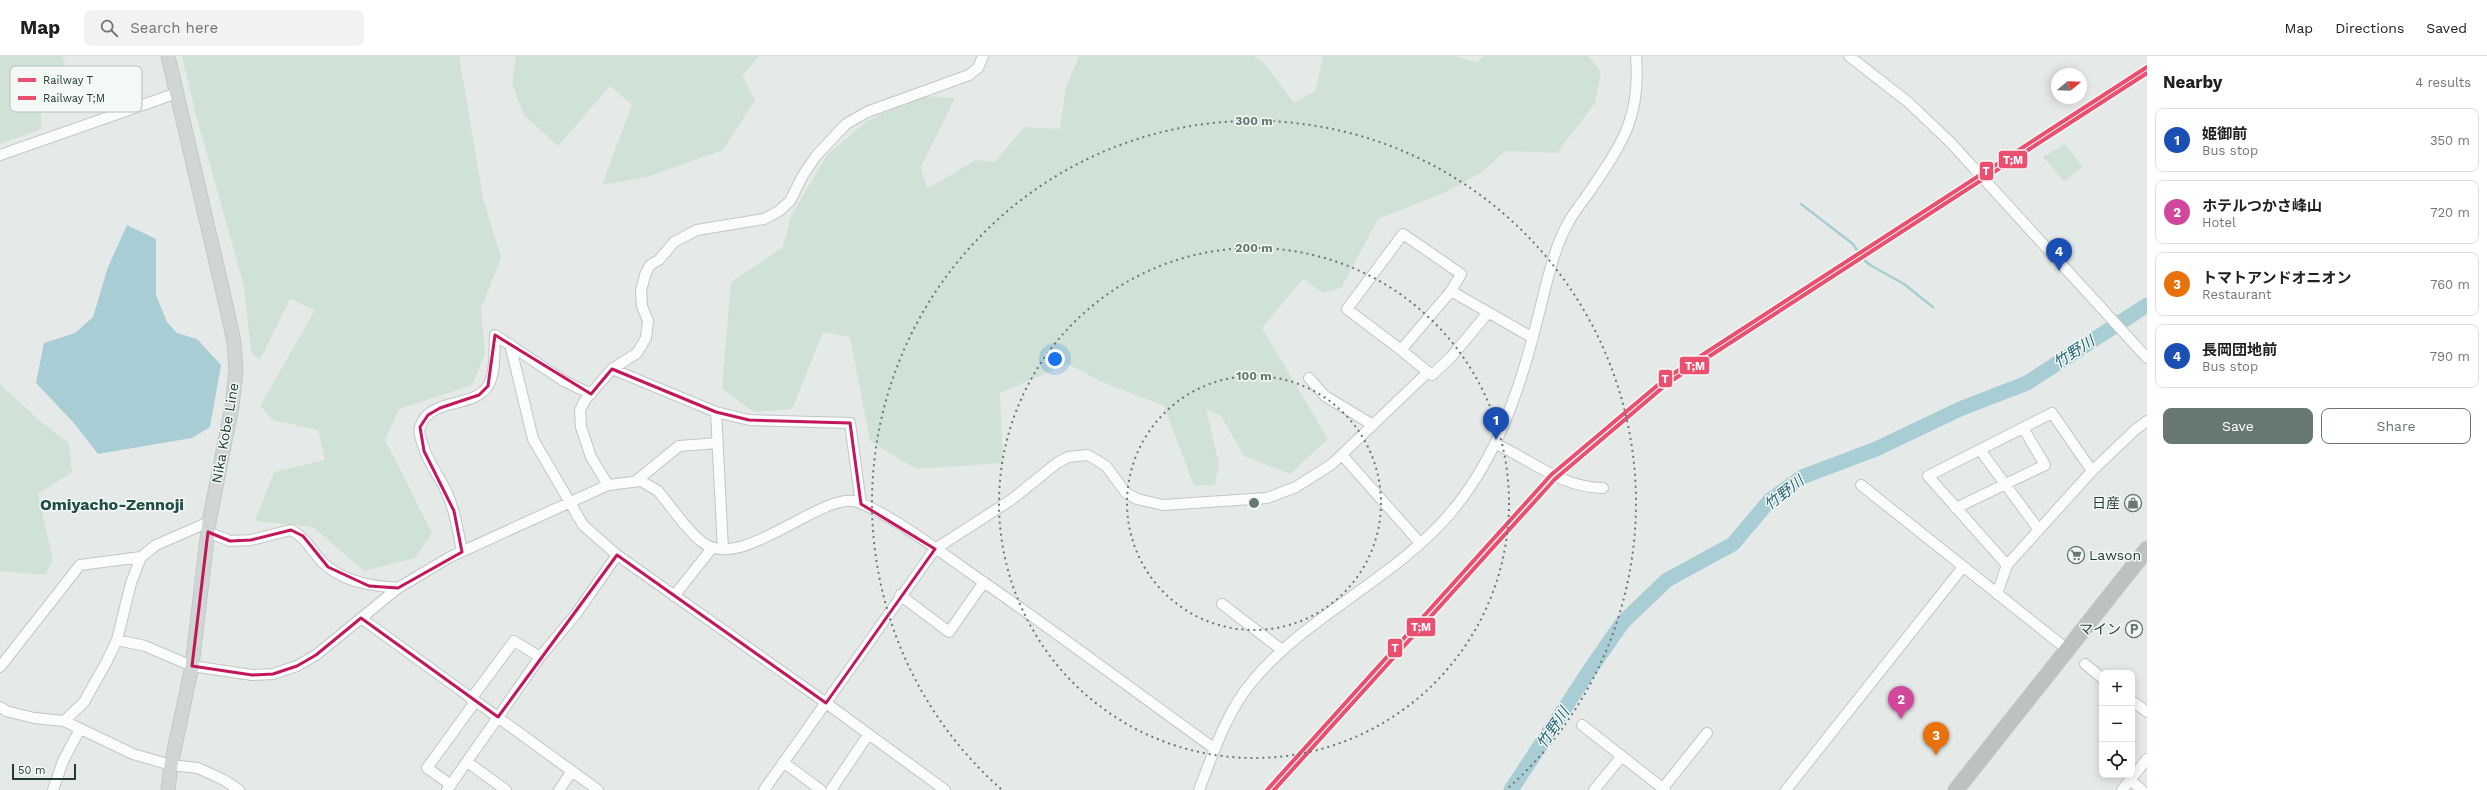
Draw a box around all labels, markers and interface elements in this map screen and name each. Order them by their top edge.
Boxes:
search box [84,10,364,46]
text: Map [20,16,60,39]
icon: search [98,17,120,39]
text: Search here [130,19,218,37]
text: Map [2285,20,2313,36]
text: Directions [2335,20,2404,36]
text: Saved [2426,20,2467,36]
legend [10,66,142,112]
north arrow [2051,68,2087,104]
text: Nearby [2163,72,2222,92]
text: Railway T [43,74,93,87]
text: 4 results [2415,75,2471,90]
text: Railway T;M [43,92,105,105]
text: 300 m [1235,114,1273,128]
text: 姫御前 [2202,125,2247,143]
text: 1 [2174,133,2180,148]
text: 350 m [2430,133,2470,148]
text: Bus stop [2202,143,2258,158]
line badge: T;M [1998,150,2028,169]
text: T;M [2003,154,2023,167]
line badge: T [1979,161,1994,181]
text: T [1982,165,1990,178]
text: ホテルつかさ峰山 [2202,197,2322,215]
text: 2 [2173,205,2181,220]
text: 720 m [2430,205,2470,220]
text: Hotel [2202,215,2236,230]
pin: 4 [2046,238,2072,271]
text: 200 m [1235,241,1273,255]
text: トマトアンドオニオン [2202,269,2351,287]
text: 3 [2173,277,2181,292]
text: 760 m [2430,277,2470,292]
text: Restaurant [2202,287,2272,302]
water label: 竹野川 [2050,331,2099,372]
text: 長岡団地前 [2202,341,2277,359]
your location [1045,349,1065,369]
text: 4 [2173,349,2181,364]
text: 790 m [2430,349,2470,364]
line badge: T;M [1679,356,1710,375]
text: Bus stop [2202,359,2258,374]
text: T;M [1685,360,1705,373]
text: 100 m [1236,369,1272,383]
line badge: T [1658,369,1673,388]
text: T [1661,373,1669,386]
street label: Nika Kobe Line [208,382,242,484]
pin: 1 [1483,407,1509,440]
button: Save [2163,408,2313,444]
button: Share [2321,408,2471,444]
water label: 竹野川 [1761,471,1809,514]
shop icon: 日産 [2123,493,2143,513]
district label: Omiyacho-Zennoji [40,495,184,514]
place label: 日産 [2092,495,2120,511]
centre of rings [1247,496,1261,510]
supermarket icon: Lawson [2066,545,2086,565]
place label: Lawson [2089,547,2141,563]
line badge: T;M [1406,617,1436,637]
parking icon: マイン [2124,619,2144,639]
text: T;M [1411,621,1431,634]
place label: マイン [2079,621,2121,637]
line badge: T [1387,638,1403,658]
text: T [1391,642,1399,655]
map controls [2099,670,2135,778]
button: + [2099,670,2135,706]
pin: 2 [1888,686,1914,719]
water label: 竹野川 [1533,703,1574,752]
button: − [2099,706,2135,742]
pin: 3 [1923,722,1949,755]
button: locate [2099,742,2135,778]
scale bar [12,762,76,781]
text: 50 m [18,764,45,777]

